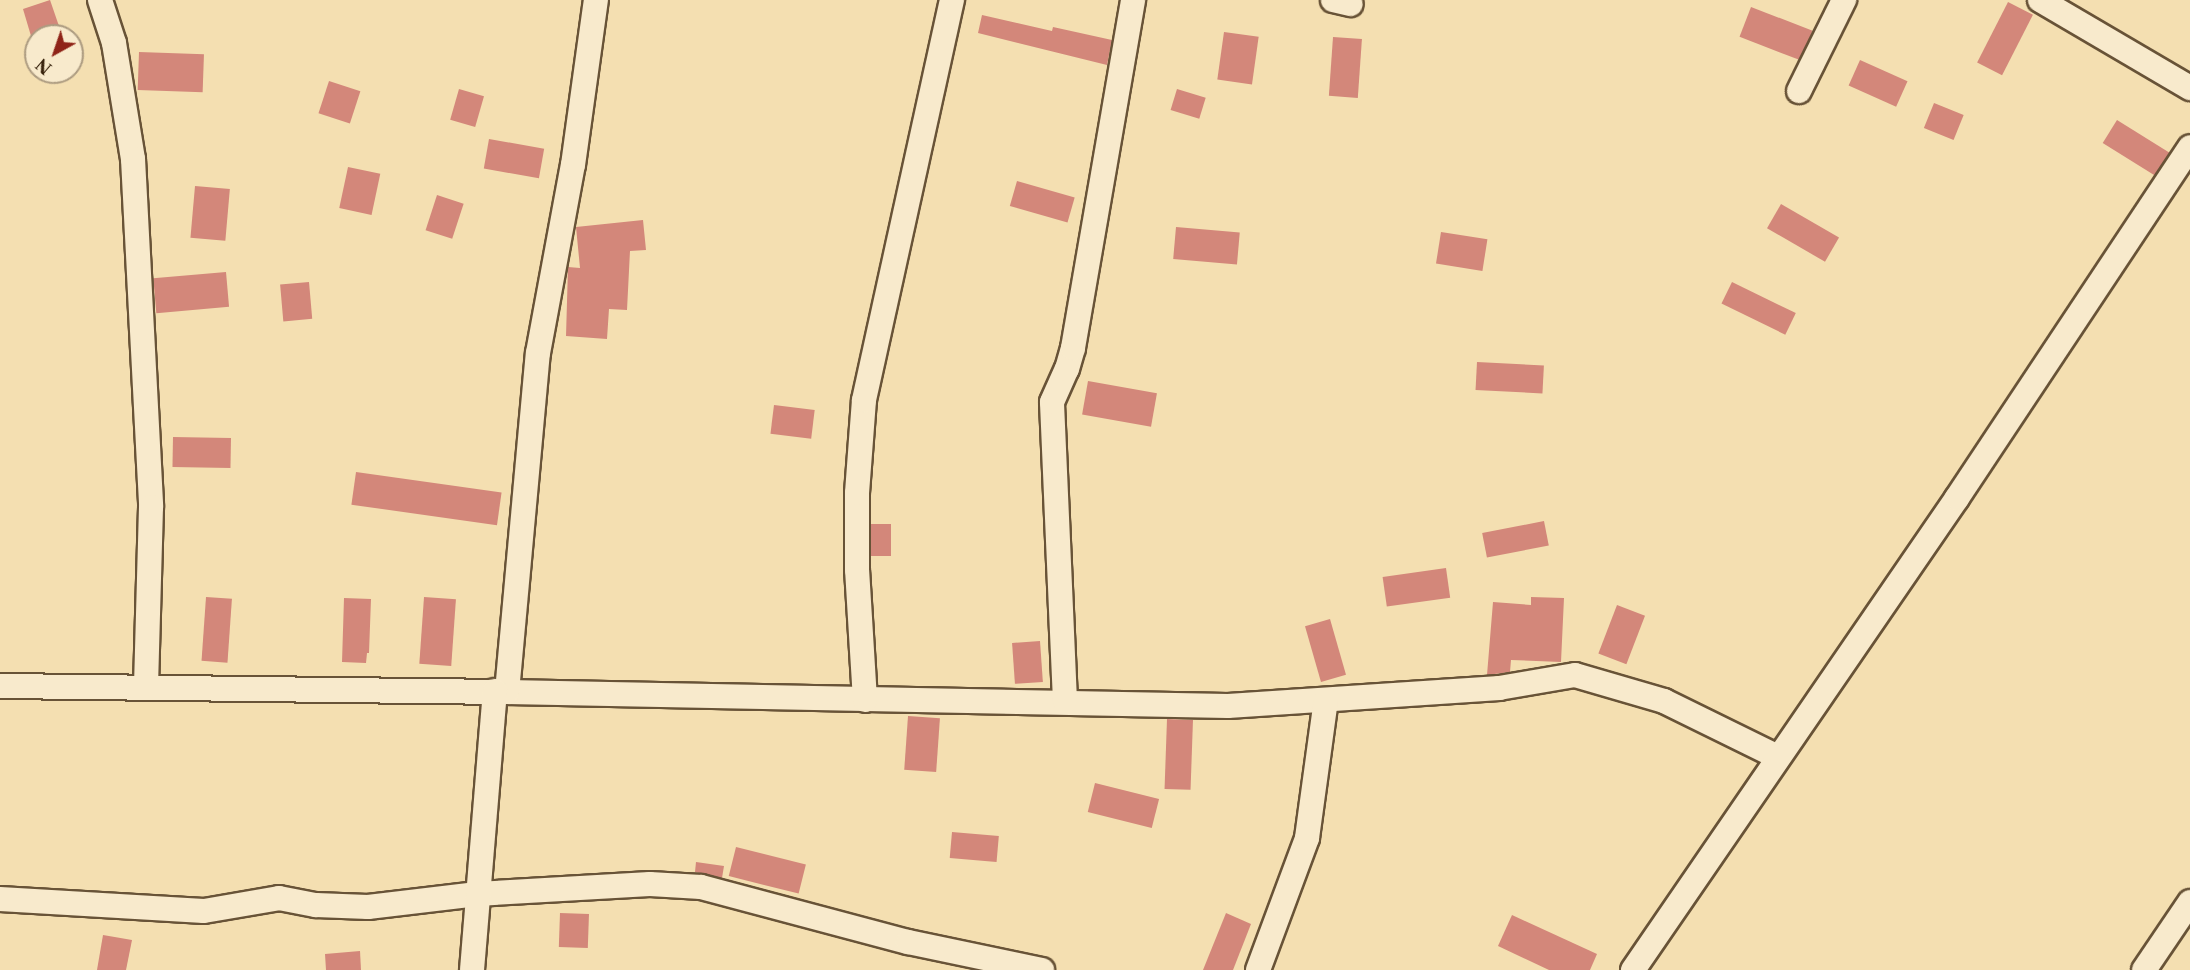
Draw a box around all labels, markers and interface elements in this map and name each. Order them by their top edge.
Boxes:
north arrow [24,24,84,84]
text: N [32,54,55,78]

